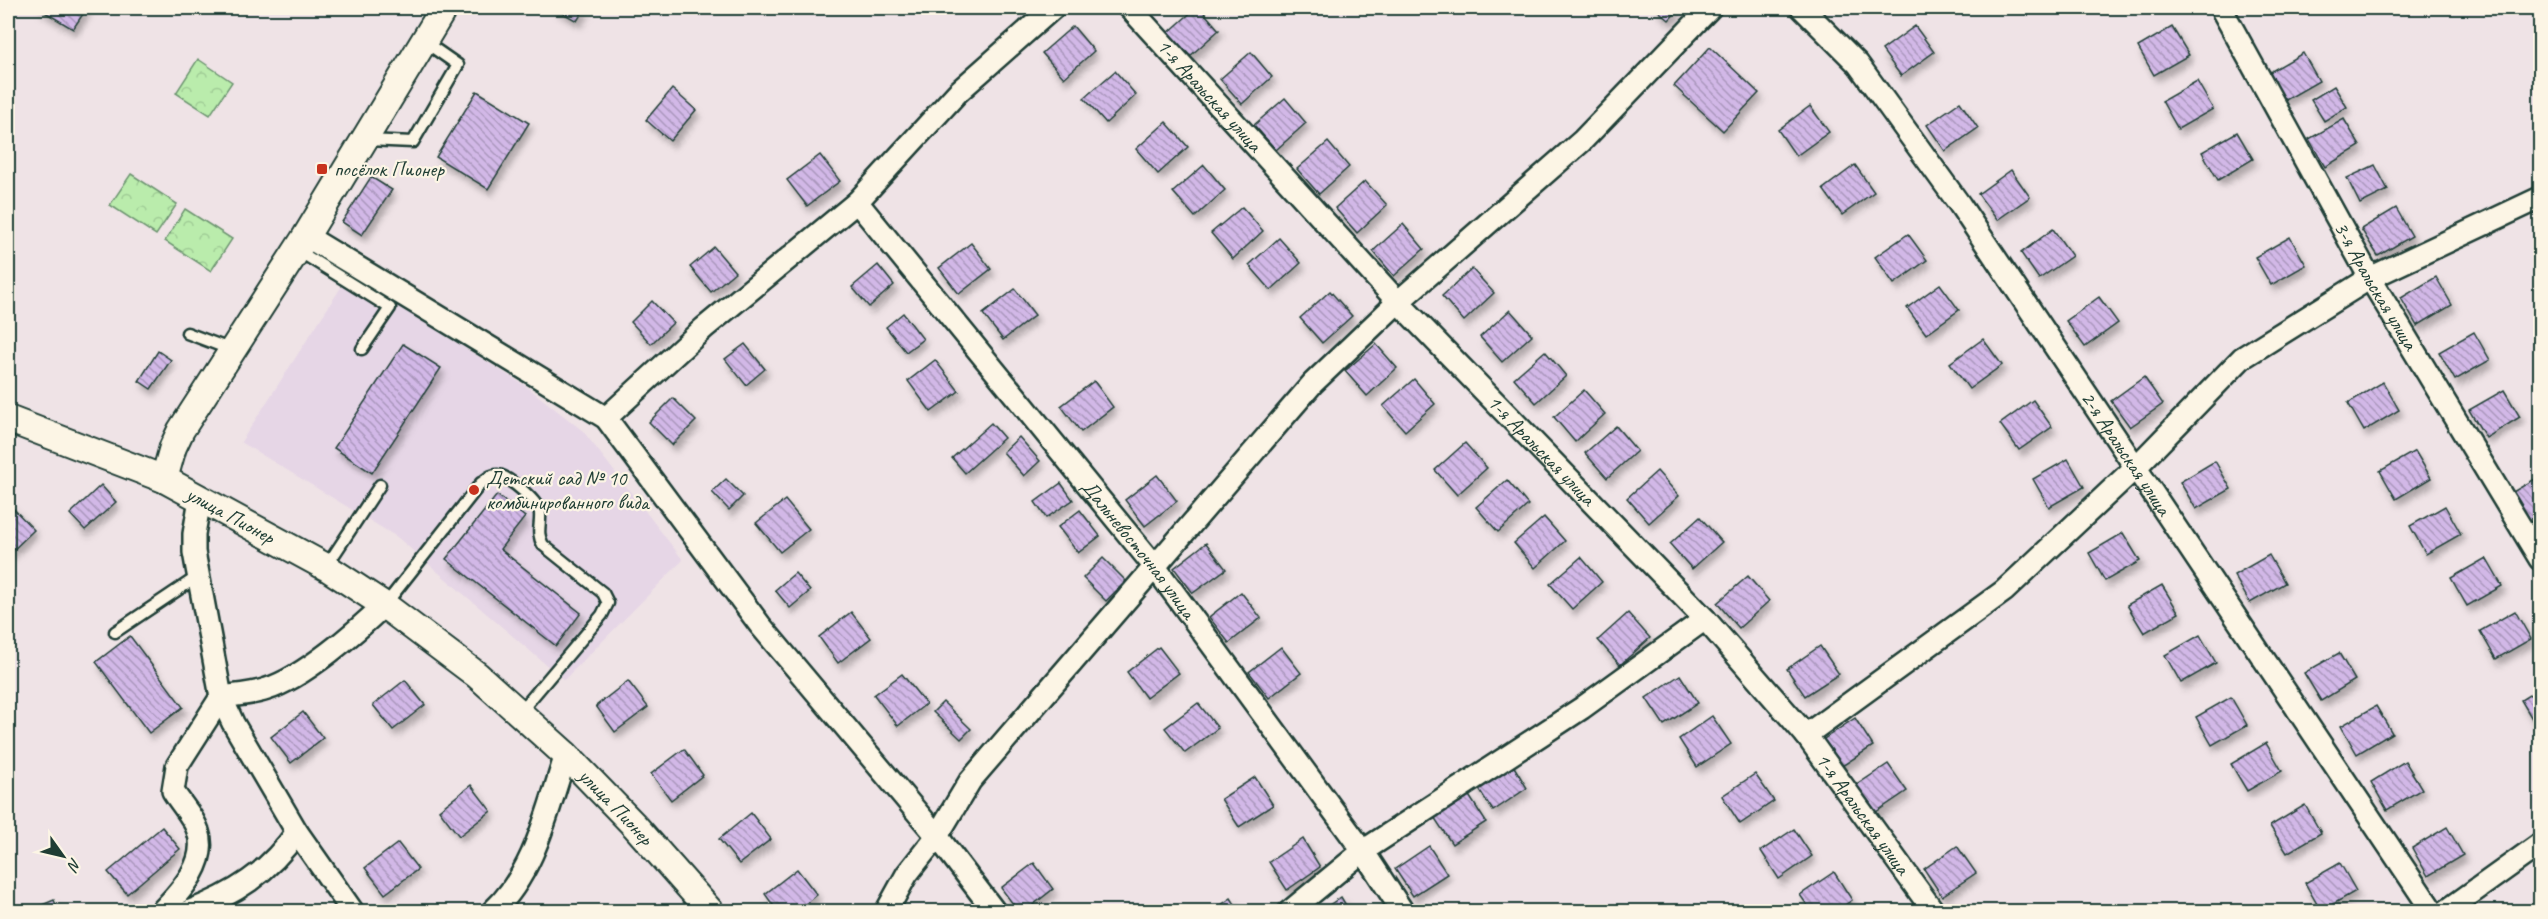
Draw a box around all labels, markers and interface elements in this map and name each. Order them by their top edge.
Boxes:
street label: 1-я Аральская улица [1151,33,1269,159]
place label: посёлок Пионер [334,156,445,182]
marker: посёлок Пионер [315,162,329,176]
street label: 3-я Аральская улица [2328,217,2424,356]
street label: 2-я Аральская улица [2075,386,2178,522]
street label: 1-я Аральская улица [1482,389,1602,512]
place label: Детский сад № 10 комбинированного вида [486,465,651,515]
street label: Дальневосточная улица [1076,474,1203,626]
street label: улица Пионер [180,480,280,550]
marker: Детский сад № 10 комбинированного вида [467,483,481,497]
street label: 1-я Аральская улица [1810,748,1917,881]
street label: улица Пионер [572,761,660,852]
north arrow [33,826,93,886]
text: N [62,854,86,876]

